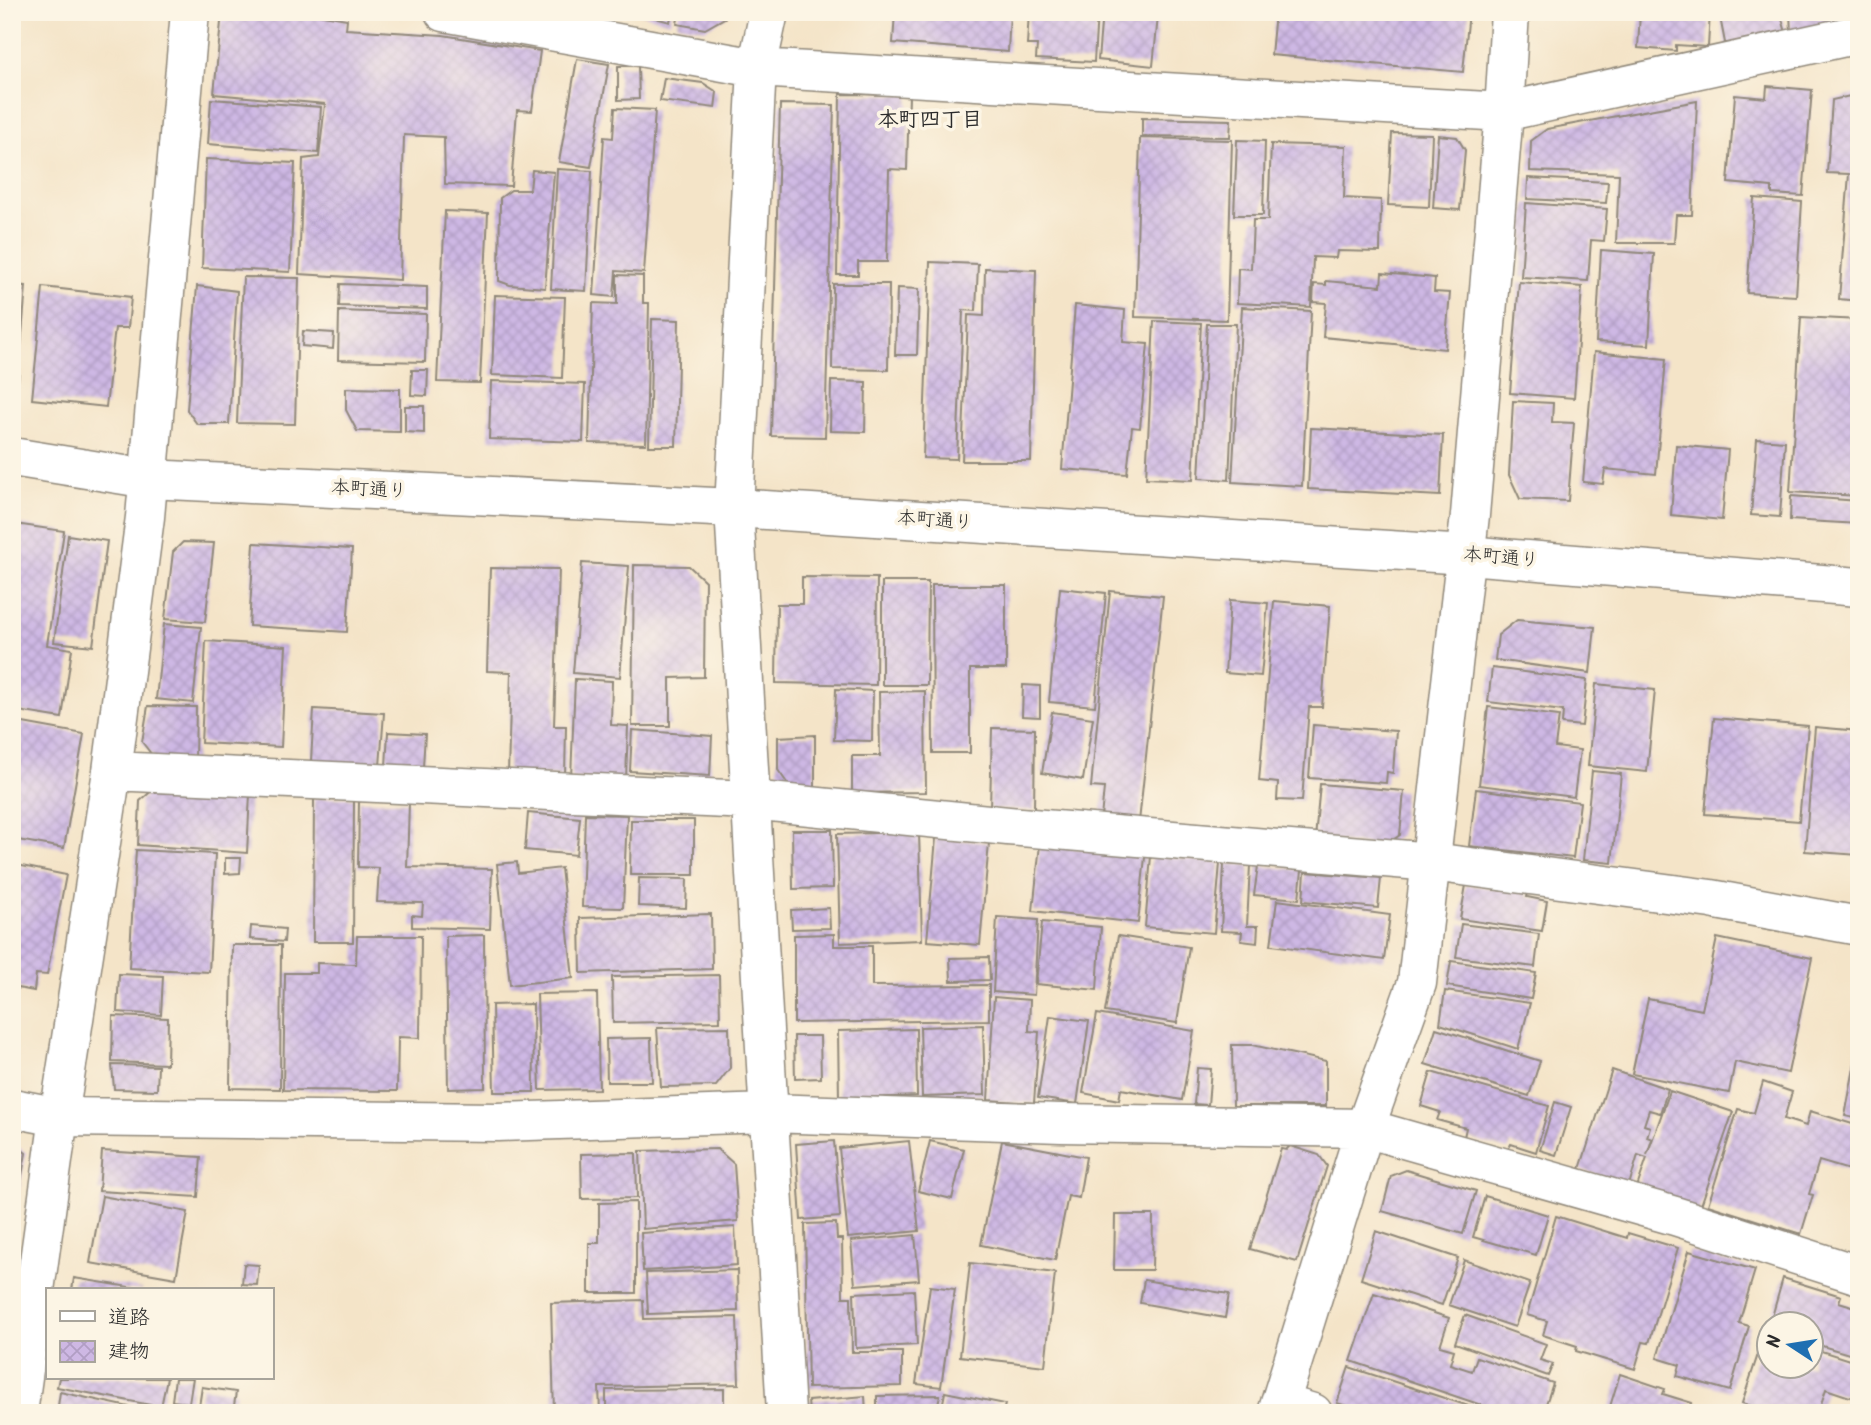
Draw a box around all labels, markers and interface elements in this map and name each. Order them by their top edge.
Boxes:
district label: 本町四丁目 [878,104,983,137]
street label: 本町通り [330,473,408,507]
street label: 本町通り [896,503,974,539]
street label: 本町通り [1462,540,1540,576]
legend [46,1288,273,1380]
text: 道路 [108,1302,150,1335]
north arrow [1756,1310,1826,1380]
text: N [1759,1333,1791,1351]
text: 建物 [108,1336,150,1369]

